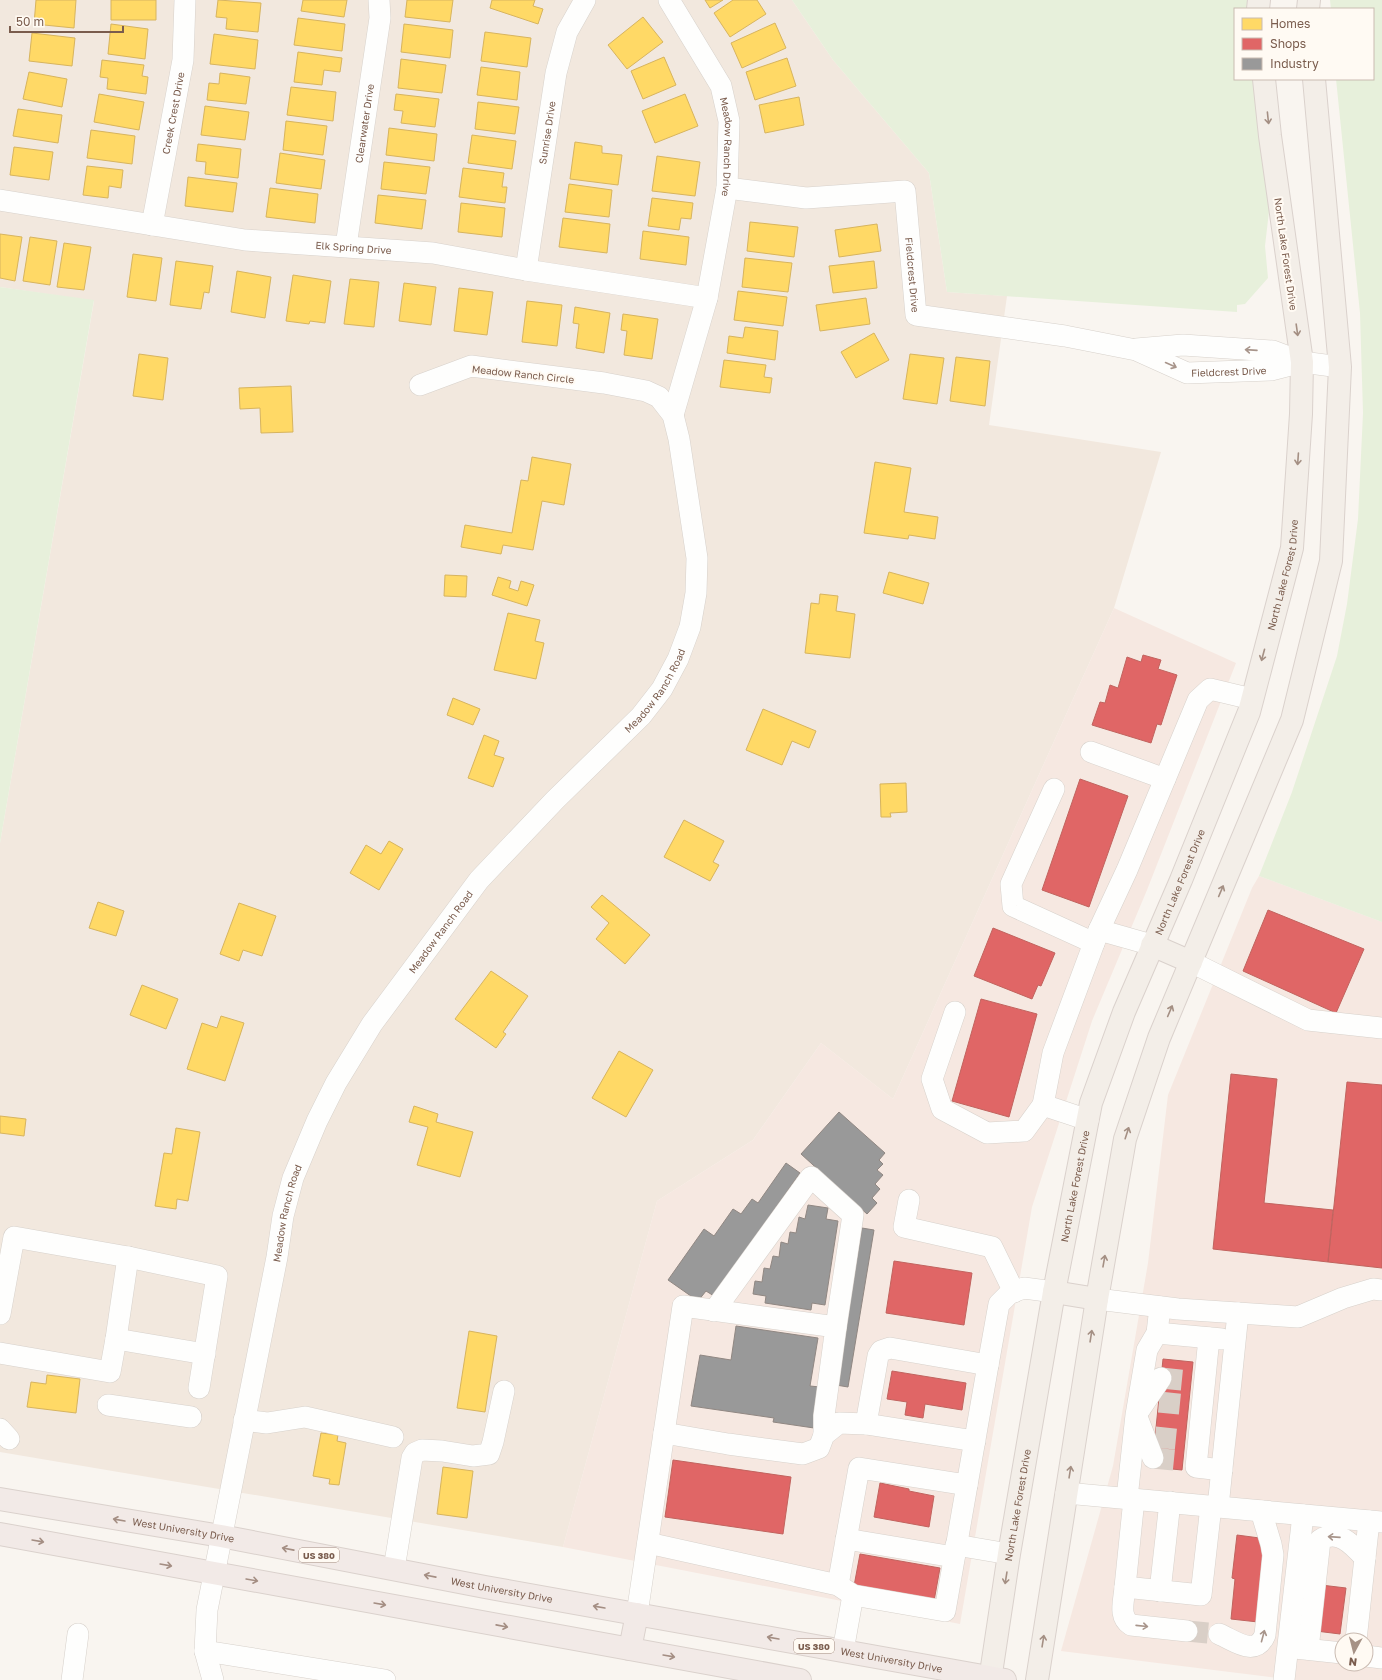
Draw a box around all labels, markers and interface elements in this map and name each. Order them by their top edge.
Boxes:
scale bar [10,8,123,34]
legend [1234,8,1374,80]
text: 50 m [16,14,44,29]
text: Homes [1270,16,1310,31]
text: Shops [1270,36,1306,51]
text: Industry [1270,56,1319,71]
street label: Creek Crest Drive [159,71,187,155]
street label: Clearwater Drive [352,83,376,164]
street label: Meadow Ranch Drive [718,96,735,198]
street label: Sunrise Drive [536,100,558,165]
one-way arrow [1264,111,1271,124]
street label: North Lake Forest Drive [1272,197,1300,311]
street label: Fieldcrest Drive [903,237,922,313]
street label: Elk Spring Drive [315,239,392,256]
one-way arrow [1293,323,1301,336]
one-way arrow [1245,346,1258,353]
one-way arrow [1165,362,1177,370]
street label: Meadow Ranch Circle [471,363,575,385]
street label: Fieldcrest Drive [1191,364,1267,379]
one-way arrow [1294,452,1301,465]
street label: North Lake Forest Drive [1265,519,1300,632]
street label: Meadow Ranch Road [622,647,687,735]
one-way arrow [1259,649,1267,662]
street label: North Lake Forest Drive [1152,827,1207,937]
one-way arrow [1218,885,1226,897]
street label: Meadow Ranch Road [406,888,475,976]
one-way arrow [1167,1005,1175,1017]
one-way arrow [1124,1127,1131,1140]
street label: North Lake Forest Drive [1058,1129,1092,1243]
street label: Meadow Ranch Road [270,1163,304,1263]
one-way arrow [1100,1255,1108,1268]
one-way arrow [1087,1330,1095,1343]
street label: North Lake Forest Drive [1002,1448,1033,1562]
one-way arrow [1066,1466,1074,1479]
street label: West University Drive [132,1515,236,1544]
one-way arrow [113,1516,126,1524]
one-way arrow [1328,1533,1341,1540]
one-way arrow [31,1537,44,1545]
one-way arrow [282,1545,295,1553]
road number: US 380 [299,1548,339,1562]
one-way arrow [159,1561,172,1569]
one-way arrow [1002,1571,1010,1584]
one-way arrow [423,1572,436,1580]
street label: West University Drive [450,1575,554,1605]
one-way arrow [245,1577,258,1585]
one-way arrow [373,1600,386,1608]
one-way arrow [593,1603,606,1611]
one-way arrow [495,1622,508,1630]
one-way arrow [1135,1622,1148,1630]
one-way arrow [1260,1629,1267,1642]
north arrow [1334,1632,1374,1672]
one-way arrow [767,1634,780,1642]
one-way arrow [1039,1635,1047,1648]
road number: US 380 [794,1639,834,1653]
street label: West University Drive [840,1645,944,1675]
one-way arrow [662,1652,675,1660]
text: N [1348,1655,1358,1669]

